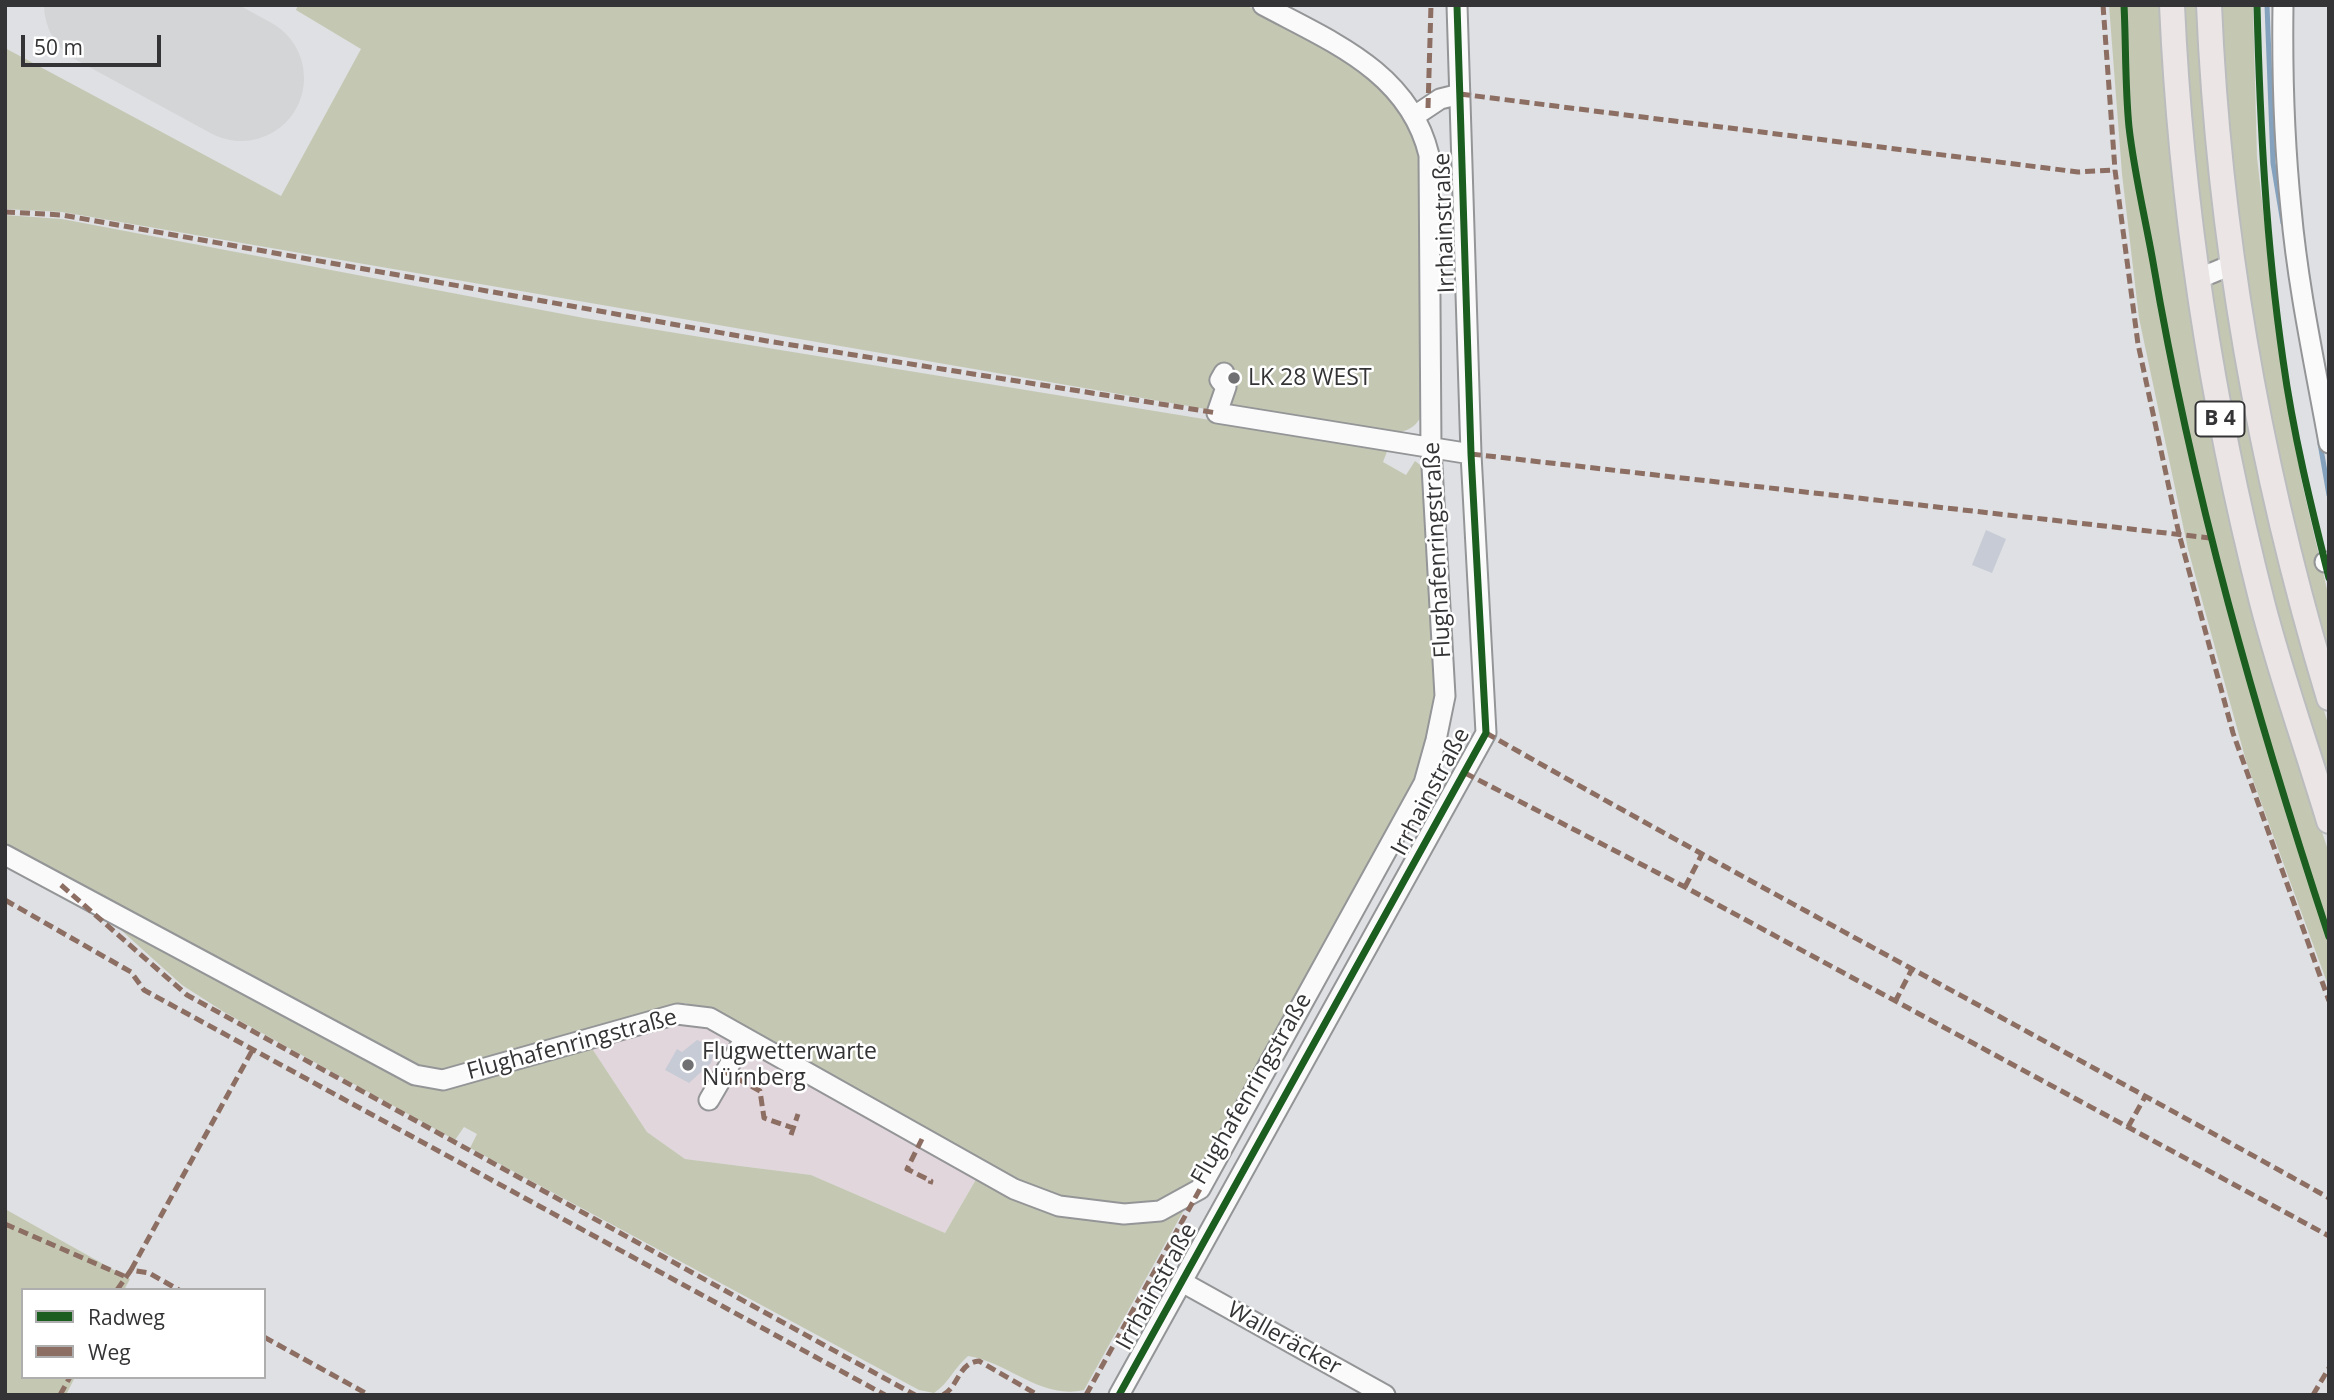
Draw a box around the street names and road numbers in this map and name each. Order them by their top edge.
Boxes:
street label: Irrhainstraße [1429,152,1461,294]
road number: B 4 [2196,402,2244,436]
street label: Flughafenringstraße [1419,441,1457,659]
street label: Irrhainstraße [1386,723,1476,861]
street label: Flughafenringstraße [1186,988,1318,1190]
street label: Flughafenringstraße [464,1004,680,1086]
street label: Irrhainstraße [1111,1219,1203,1355]
street label: Walleräcker [1222,1296,1346,1382]

